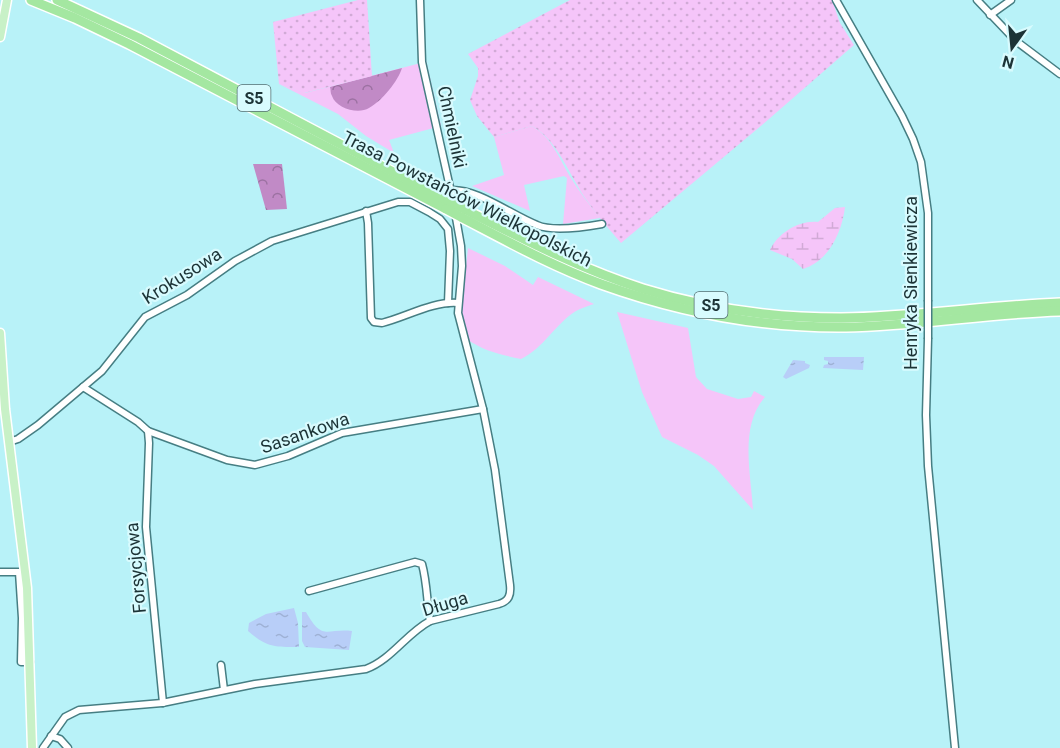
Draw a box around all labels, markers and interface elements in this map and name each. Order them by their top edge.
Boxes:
north arrow [982,18,1042,78]
text: N [1000,51,1016,73]
street label: Chmielniki [434,84,471,170]
road number: S5 [238,85,270,111]
street label: Trasa Powstańców Wielkopolskich [339,126,596,271]
street label: Henryka Sienkiewicza [900,196,921,370]
street label: Krokusowa [138,243,225,308]
road number: S5 [694,292,728,318]
street label: Sasankowa [258,408,352,457]
street label: Forsycjowa [121,522,150,614]
street label: Długa [420,587,470,620]

